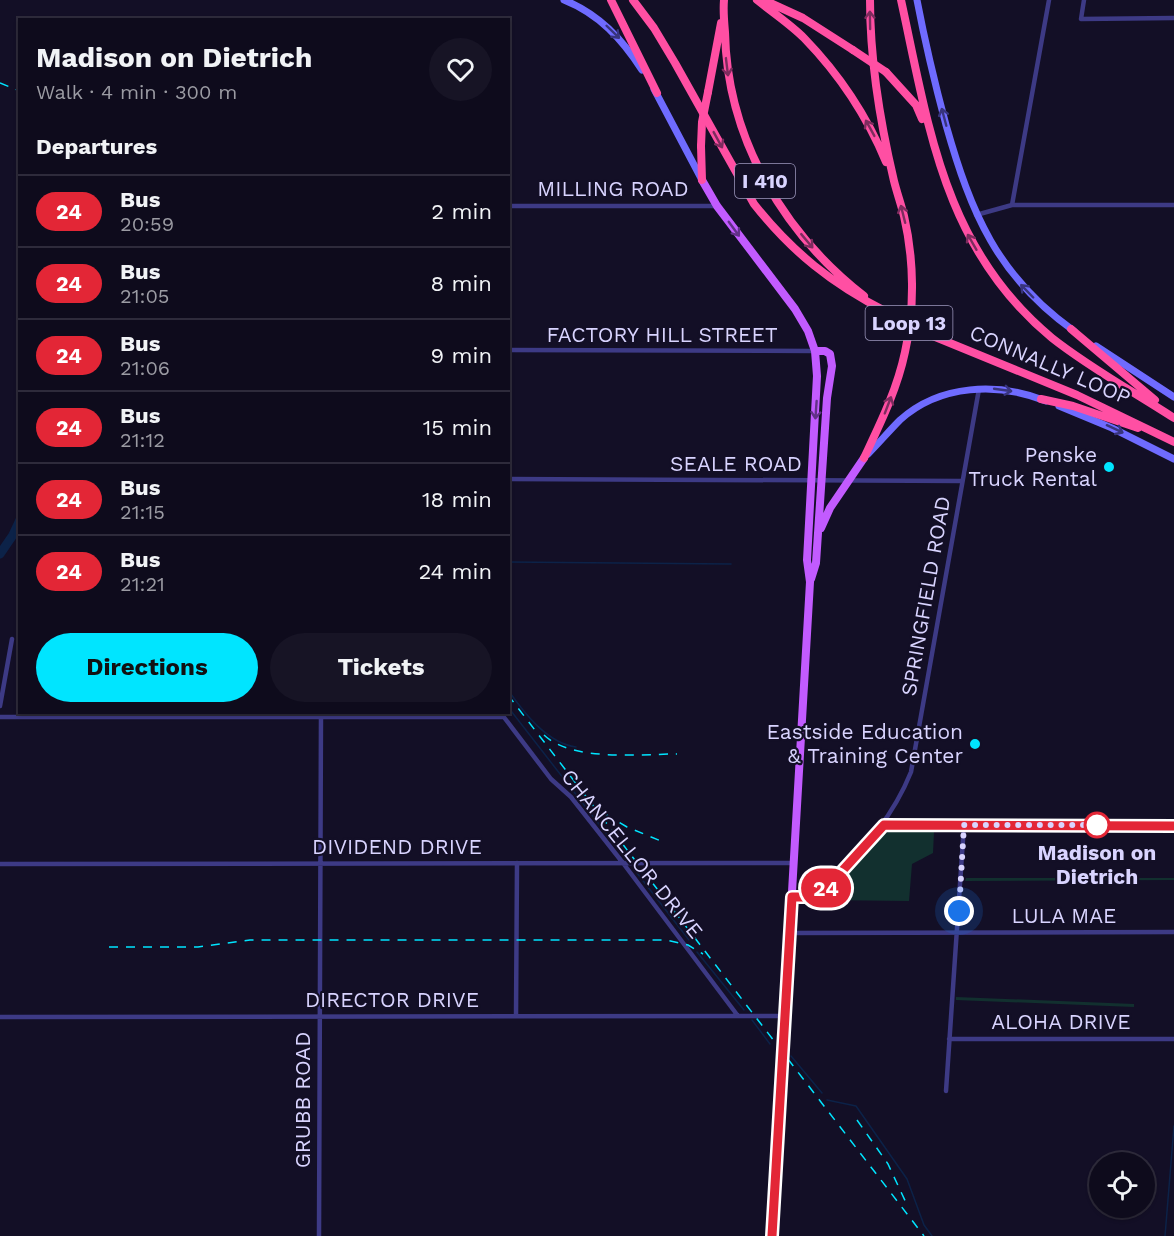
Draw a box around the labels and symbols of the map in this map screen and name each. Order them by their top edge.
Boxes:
one-way arrow [864,11,876,31]
one-way arrow [605,24,620,39]
one-way arrow [721,56,732,76]
one-way arrow [938,108,949,127]
one-way arrow [864,120,875,138]
one-way arrow [713,130,724,148]
road number: I 410 [735,164,795,198]
street label: MILLING ROAD [537,176,689,201]
one-way arrow [896,205,908,224]
one-way arrow [728,220,740,236]
one-way arrow [801,233,814,249]
one-way arrow [966,234,978,251]
one-way arrow [1020,283,1035,298]
road number: Loop 13 [866,306,952,340]
street label: CONNALLY LOOP [966,319,1134,410]
street label: FACTORY HILL STREET [546,322,778,347]
one-way arrow [993,384,1013,395]
one-way arrow [883,396,894,415]
one-way arrow [811,399,822,419]
one-way arrow [1106,425,1124,436]
place label: Penske Truck Rental [968,442,1098,491]
street label: SEALE ROAD [670,451,802,476]
marker: Penske Truck Rental [1102,460,1116,474]
street label: SPRINGFIELD ROAD [896,494,955,698]
place label: Eastside Education & Training Center [766,719,963,768]
marker: Eastside Education & Training Center [968,737,982,751]
street label: CHANCELLOR DRIVE [556,764,708,943]
marker: Madison on Dietrich [1084,812,1110,838]
street label: DIVIDEND DRIVE [312,834,482,859]
place label: Madison on Dietrich [1038,840,1156,889]
line badge: 24 [799,868,853,908]
your location [944,896,974,926]
street label: LULA MAE [1011,903,1117,928]
street label: DIRECTOR DRIVE [305,987,479,1012]
street label: ALOHA DRIVE [991,1009,1131,1034]
street label: GRUBB ROAD [290,1032,315,1168]

